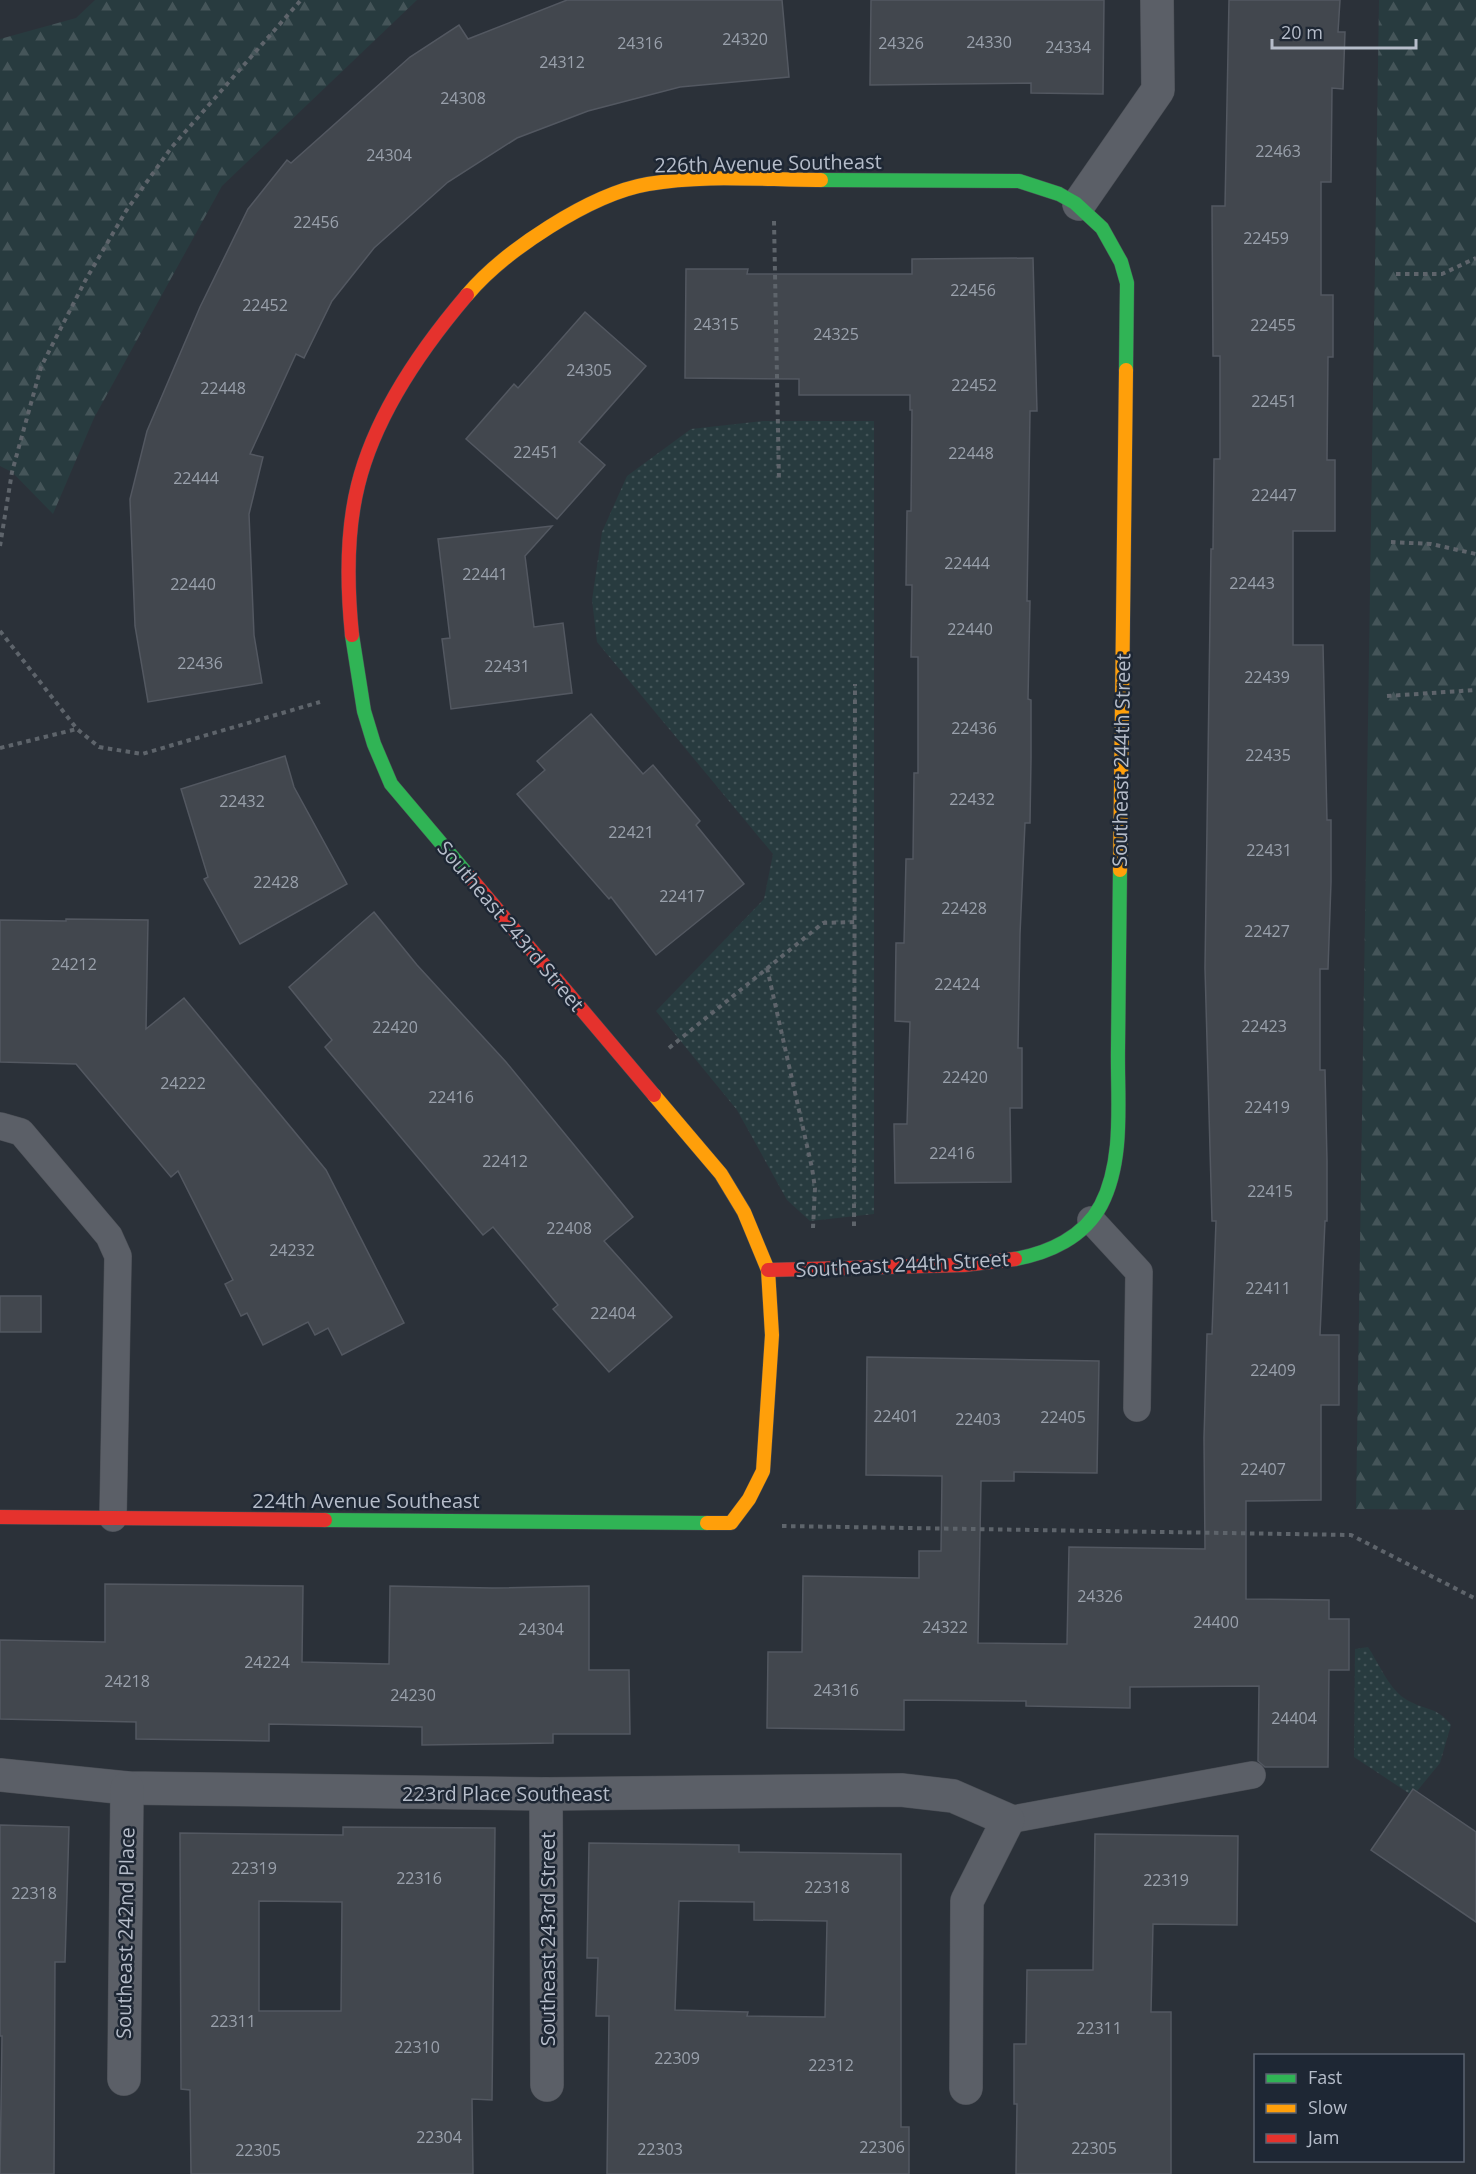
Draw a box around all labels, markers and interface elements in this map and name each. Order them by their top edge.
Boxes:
scale bar [1272,12,1416,50]
text: 20 m [1281,20,1323,44]
house number: 24320 [722,28,768,50]
house number: 24330 [966,31,1012,53]
house number: 24316 [617,32,663,54]
house number: 24326 [878,32,924,54]
house number: 24334 [1045,36,1091,58]
house number: 24312 [539,51,585,73]
house number: 24308 [440,87,486,109]
house number: 22463 [1255,140,1301,162]
house number: 24304 [366,144,412,166]
street label: 226th Avenue Southeast [654,148,882,178]
house number: 22456 [293,211,339,233]
house number: 22459 [1243,227,1289,249]
house number: 22456 [950,279,996,301]
house number: 22452 [242,294,288,316]
house number: 24315 [693,313,739,335]
house number: 22455 [1250,314,1296,336]
house number: 24325 [813,323,859,345]
house number: 24305 [566,359,612,381]
house number: 22452 [951,374,997,396]
house number: 22448 [200,377,246,399]
house number: 22451 [1251,390,1297,412]
house number: 22451 [513,441,559,463]
house number: 22448 [948,442,994,464]
house number: 22444 [173,467,219,489]
house number: 22447 [1251,484,1297,506]
house number: 22444 [944,552,990,574]
house number: 22441 [462,563,508,585]
house number: 22443 [1229,572,1275,594]
house number: 22440 [170,573,216,595]
house number: 22440 [947,618,993,640]
house number: 22436 [177,652,223,674]
street label: Southeast 244th Street [1106,653,1136,867]
house number: 22431 [484,655,530,677]
house number: 22439 [1244,666,1290,688]
house number: 22436 [951,717,997,739]
house number: 22435 [1245,744,1291,766]
house number: 22432 [949,788,995,810]
house number: 22432 [219,790,265,812]
house number: 22421 [608,821,654,843]
street label: Southeast 243rd Street [432,835,590,1017]
house number: 22431 [1246,839,1292,861]
house number: 22428 [253,871,299,893]
house number: 22417 [659,885,705,907]
house number: 22428 [941,897,987,919]
house number: 22427 [1244,920,1290,942]
house number: 24212 [51,953,97,975]
house number: 22424 [934,973,980,995]
house number: 22423 [1241,1015,1287,1037]
house number: 22420 [372,1016,418,1038]
house number: 22420 [942,1066,988,1088]
house number: 24222 [160,1072,206,1094]
house number: 22416 [428,1086,474,1108]
house number: 22419 [1244,1096,1290,1118]
house number: 22416 [929,1142,975,1164]
house number: 22412 [482,1150,528,1172]
house number: 22415 [1247,1180,1293,1202]
house number: 22408 [546,1217,592,1239]
house number: 24232 [269,1239,315,1261]
street label: Southeast 244th Street [795,1245,1009,1283]
house number: 22411 [1245,1277,1291,1299]
house number: 22404 [590,1302,636,1324]
house number: 22409 [1250,1359,1296,1381]
house number: 22401 [873,1405,919,1427]
house number: 22405 [1040,1406,1086,1428]
house number: 22403 [955,1408,1001,1430]
house number: 22407 [1240,1458,1286,1480]
street label: 224th Avenue Southeast [252,1487,480,1514]
house number: 24326 [1077,1585,1123,1607]
house number: 24400 [1193,1611,1239,1633]
house number: 24322 [922,1616,968,1638]
house number: 24304 [518,1618,564,1640]
house number: 24224 [244,1651,290,1673]
house number: 24218 [104,1670,150,1692]
house number: 24316 [813,1679,859,1701]
house number: 24230 [390,1684,436,1706]
house number: 24404 [1271,1707,1317,1729]
street label: 223rd Place Southeast [402,1780,610,1807]
street label: Southeast 242nd Place [110,1827,140,2039]
street label: Southeast 243rd Street [534,1832,561,2046]
house number: 22319 [231,1857,277,1879]
house number: 22316 [396,1867,442,1889]
house number: 22319 [1143,1869,1189,1891]
house number: 22318 [804,1876,850,1898]
house number: 22318 [11,1882,57,1904]
house number: 22311 [210,2010,256,2032]
house number: 22311 [1076,2017,1122,2039]
house number: 22310 [394,2036,440,2058]
house number: 22309 [654,2047,700,2069]
house number: 22312 [808,2054,854,2076]
legend [1254,2054,1464,2162]
text: Fast [1308,2065,1342,2089]
text: Slow [1308,2095,1347,2119]
text: Jam [1306,2125,1340,2149]
house number: 22304 [416,2126,462,2148]
house number: 22306 [859,2136,905,2158]
house number: 22305 [1071,2137,1117,2159]
house number: 22303 [637,2138,683,2160]
house number: 22305 [235,2139,281,2161]

